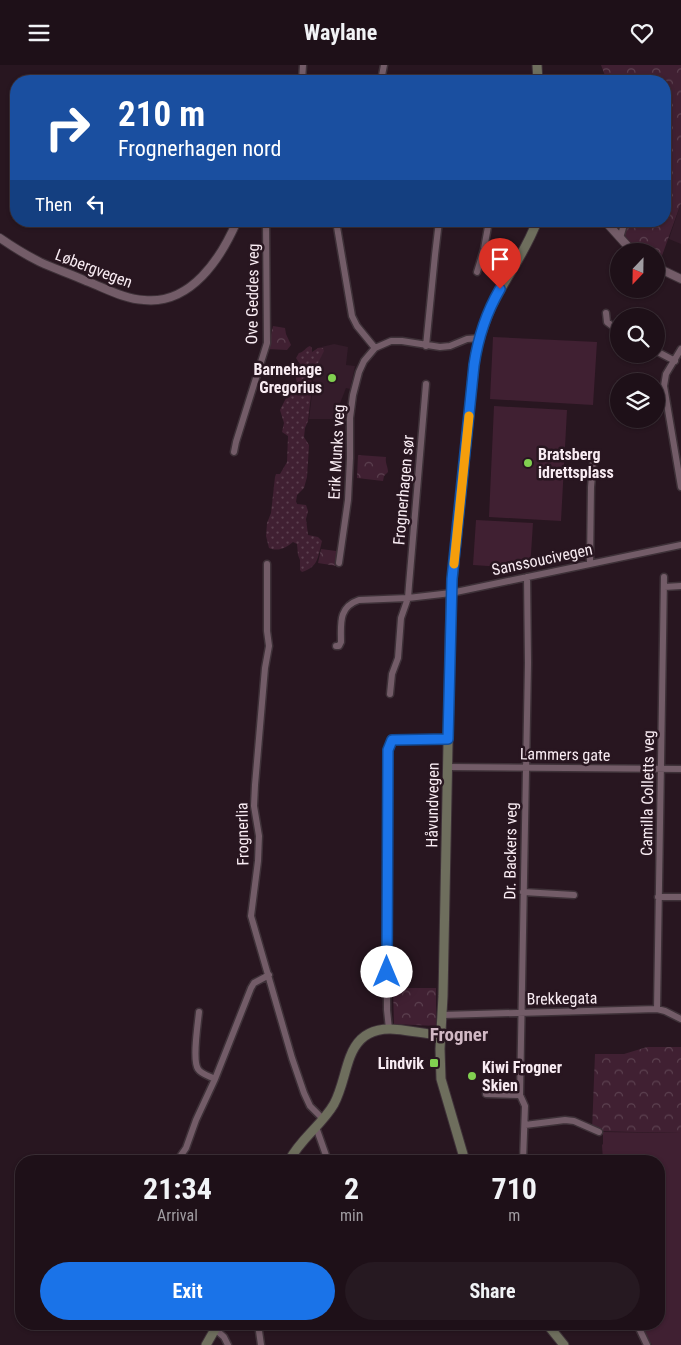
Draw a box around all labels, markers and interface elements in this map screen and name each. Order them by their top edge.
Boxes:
icon: menu [25,19,53,47]
icon: heart [628,19,656,47]
text: Waylane [304,20,377,45]
text: 210 m [118,94,205,135]
icon: right [35,95,100,160]
text: Frognerhagen nord [118,136,282,161]
icon: left [82,190,110,218]
text: Then [35,193,72,216]
pin [479,238,521,289]
street label: Ove Geddes veg [242,243,263,345]
north arrow [610,243,665,297]
map controls [610,243,665,428]
street label: Løbergvegen [53,245,135,292]
icon: arrive [486,245,514,273]
button: search [610,308,665,363]
place label: Barnehage Gregorius [254,360,322,397]
marker: Barnehage Gregorius [326,372,338,384]
button: layers [610,373,665,428]
street label: Erik Munks veg [325,404,348,500]
street label: Frognerhagen sør [389,434,418,546]
place label: Bratsberg idrettsplass [538,445,614,482]
marker: Bratsberg idrettsplass [522,457,534,469]
street label: Sanssoucivegen [490,540,594,579]
street label: Camilla Colletts veg [637,730,658,856]
street label: Lammers gate [520,744,610,765]
street label: Håvundvegen [422,762,443,848]
street label: Frognerlia [232,802,253,866]
street label: Dr. Backers veg [500,802,521,900]
position arrow [360,945,412,997]
street label: Brekkegata [527,988,598,1009]
district label: Frogner [430,1023,488,1046]
place label: Lindvik [378,1054,424,1073]
marker: Lindvik [428,1057,440,1069]
place label: Kiwi Frogner Skien [482,1058,562,1095]
marker: Kiwi Frogner Skien [466,1070,478,1082]
text: 21:34 [143,1171,212,1206]
text: 2 [344,1171,359,1206]
text: 710 [491,1171,537,1206]
text: Arrival [157,1206,198,1225]
text: min [340,1206,363,1225]
text: m [508,1206,520,1225]
button: Exit [40,1262,335,1320]
button: Share [345,1262,640,1320]

